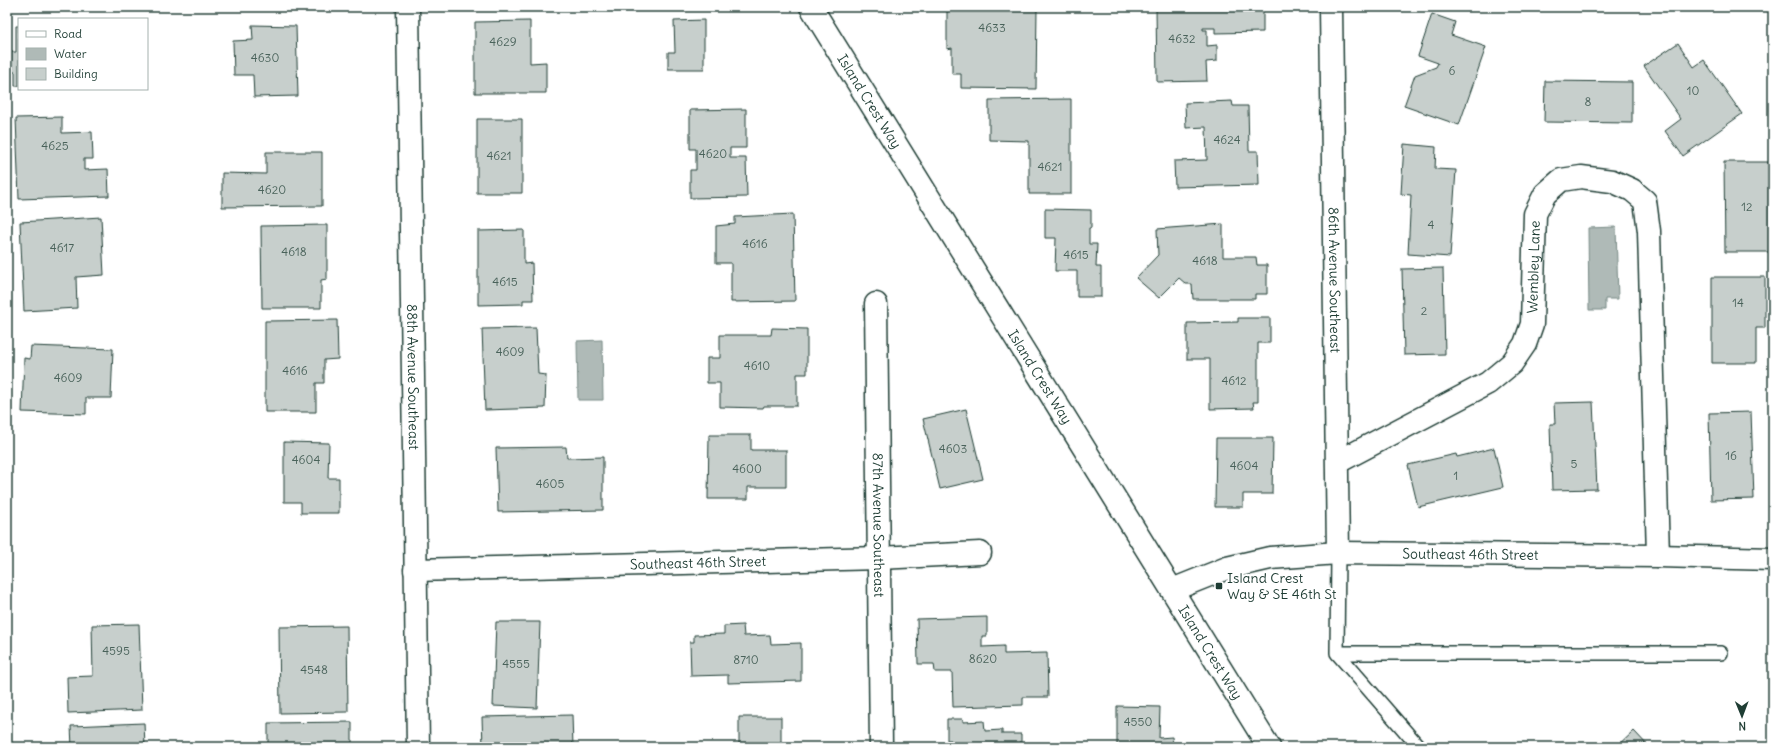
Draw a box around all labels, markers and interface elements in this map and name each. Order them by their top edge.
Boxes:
legend [18,18,148,90]
house number: 4633 [978,20,1006,35]
text: Road [54,26,82,41]
house number: 4632 [1168,31,1196,46]
house number: 4629 [489,34,517,49]
text: Water [54,46,87,61]
house number: 4630 [251,50,279,65]
street label: Island Crest Way [833,51,905,152]
house number: 6 [1449,63,1456,78]
text: Building [54,66,98,81]
house number: 10 [1687,83,1699,98]
house number: 8 [1585,94,1592,109]
house number: 4624 [1213,132,1241,147]
house number: 4625 [41,138,69,153]
house number: 4620 [699,146,727,161]
house number: 4621 [486,148,512,163]
house number: 4621 [1037,159,1063,174]
house number: 4620 [258,182,286,197]
house number: 12 [1741,199,1753,214]
street label: 86th Avenue Southeast [1325,207,1344,353]
house number: 4 [1428,217,1435,232]
street label: Wembley Lane [1523,220,1544,314]
house number: 4616 [742,236,768,251]
house number: 4617 [50,240,74,255]
house number: 4618 [281,244,307,259]
house number: 4615 [1063,247,1089,262]
house number: 4618 [1192,253,1218,268]
house number: 4615 [492,274,518,289]
house number: 14 [1732,295,1744,310]
house number: 2 [1421,303,1428,318]
street label: 88th Avenue Southeast [403,304,423,450]
street label: Island Crest Way [1004,326,1076,427]
house number: 4609 [496,344,524,359]
house number: 4610 [744,358,770,373]
house number: 4616 [282,363,308,378]
house number: 4609 [54,370,82,385]
house number: 4612 [1221,373,1247,388]
house number: 4603 [939,441,967,456]
house number: 16 [1725,448,1737,463]
house number: 4604 [292,452,320,467]
street label: 87th Avenue Southeast [869,453,888,598]
house number: 5 [1571,456,1578,471]
house number: 4604 [1230,458,1258,473]
house number: 4600 [732,461,762,476]
house number: 1 [1454,468,1458,483]
house number: 4605 [536,476,564,491]
street label: Southeast 46th Street [1402,545,1539,564]
street label: Southeast 46th Street [630,552,767,573]
place label: Island Crest Way & SE 46th St [1227,569,1337,603]
marker: Island Crest Way & SE 46th St [1214,581,1224,591]
street label: Island Crest Way [1174,602,1246,703]
house number: 4595 [102,643,130,658]
house number: 8620 [969,651,997,666]
house number: 8710 [733,652,759,667]
house number: 4555 [502,656,530,671]
house number: 4548 [300,662,328,677]
north arrow [1722,696,1762,736]
house number: 4550 [1124,714,1152,729]
text: N [1738,719,1746,733]

